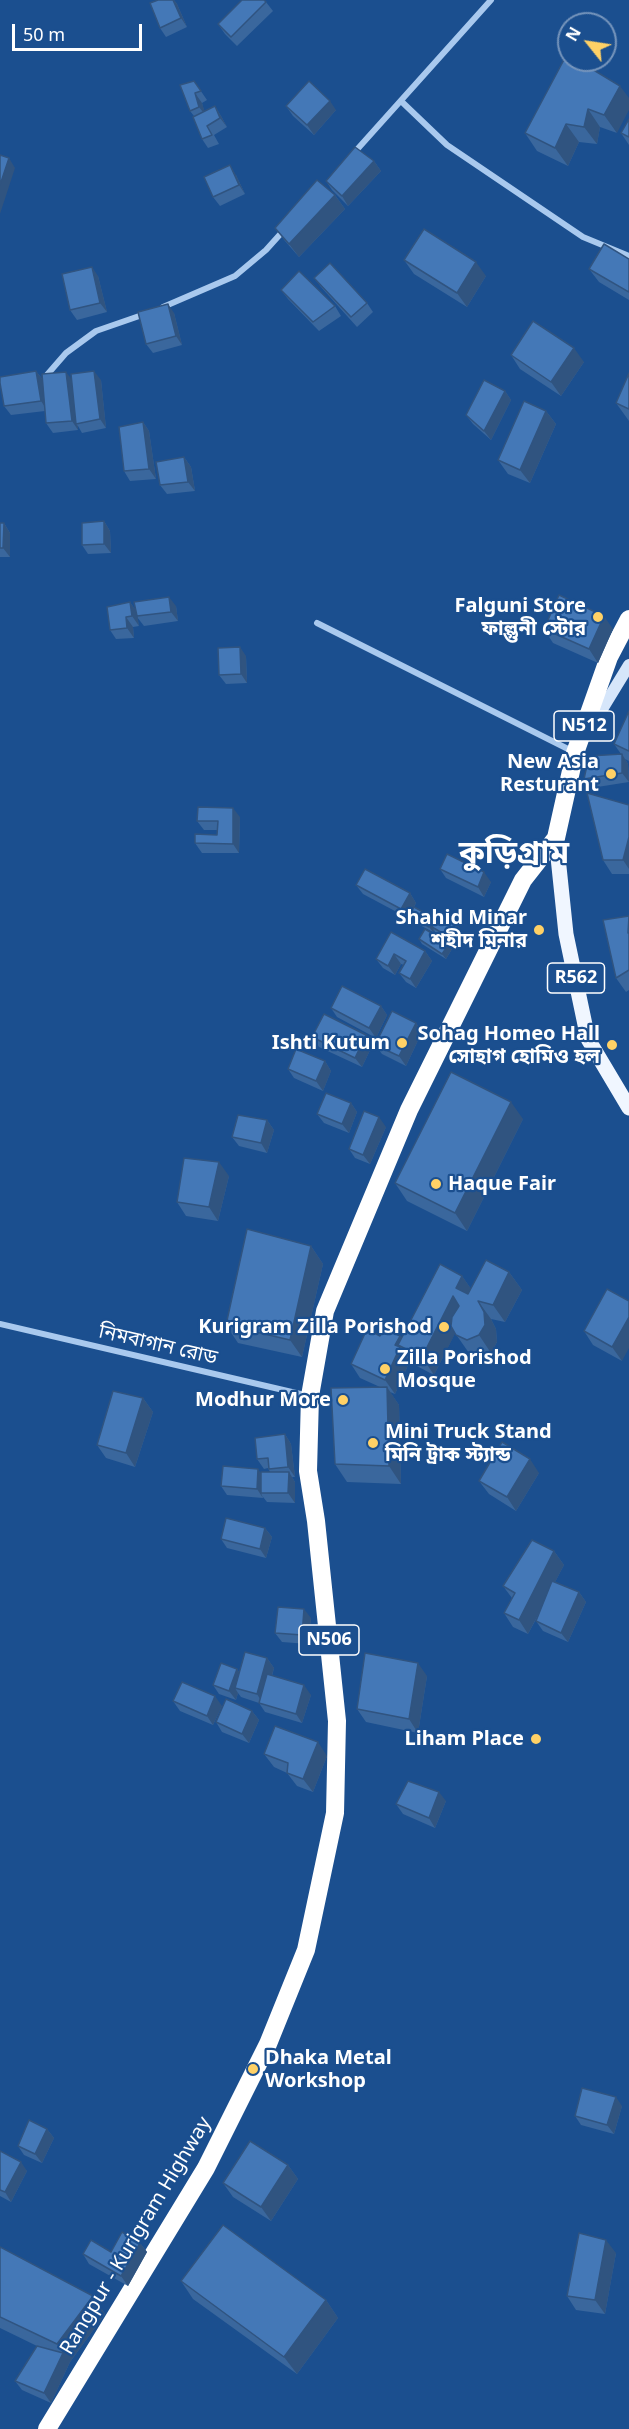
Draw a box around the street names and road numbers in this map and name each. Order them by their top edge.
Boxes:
road number: N512 [554,711,614,741]
road number: R562 [548,963,604,993]
street label: নিমবাগান রোড [96,1320,220,1370]
road number: N506 [299,1625,359,1655]
street label: Rangpur - Kurigram Highway [55,2113,217,2359]

